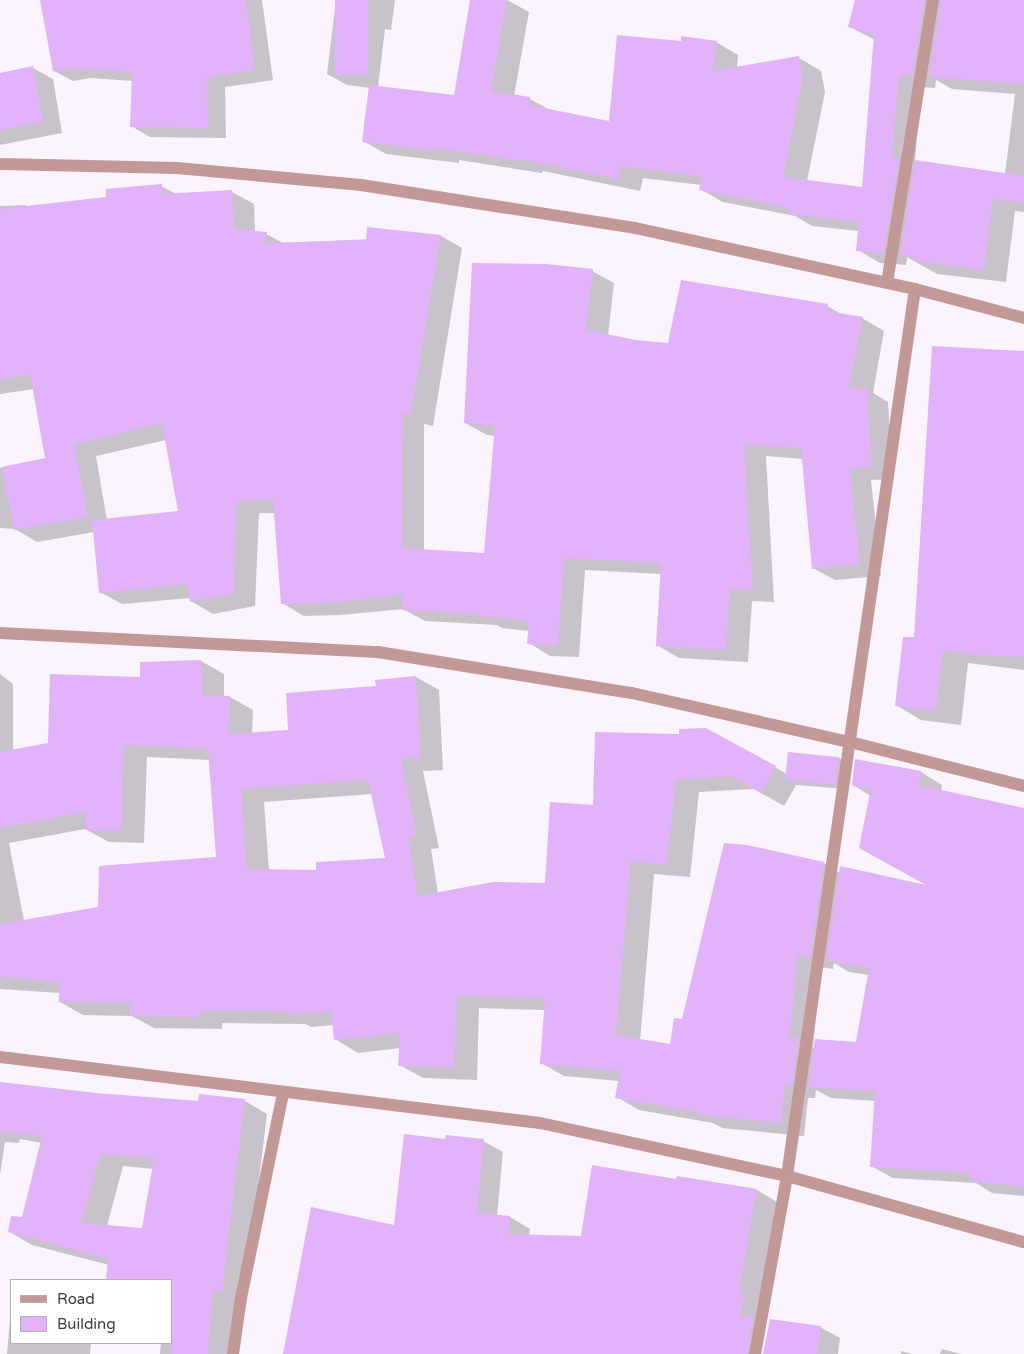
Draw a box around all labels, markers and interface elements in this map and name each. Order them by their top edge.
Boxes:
legend [10,1279,172,1344]
text: Road [57,1290,95,1308]
text: Building [57,1315,116,1333]

